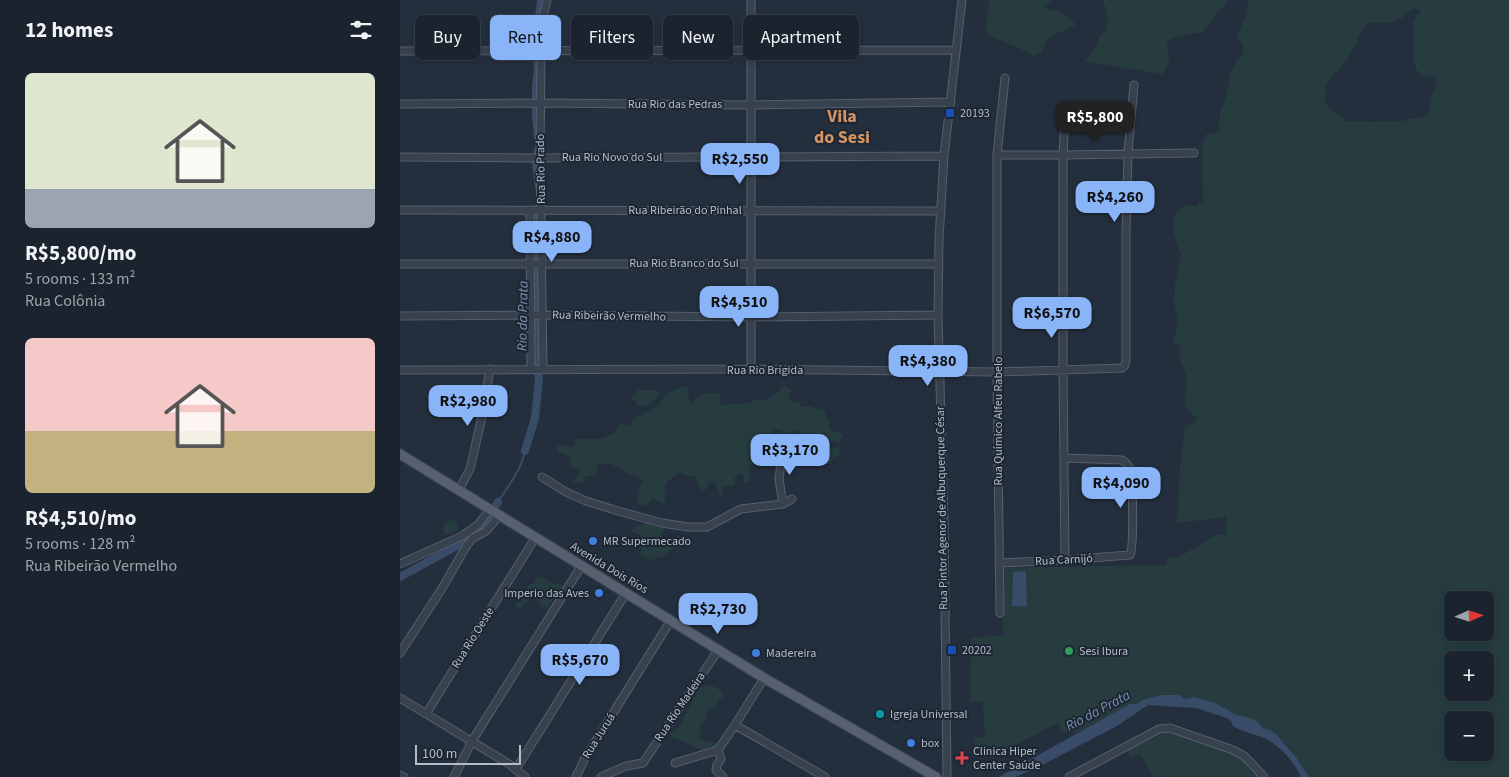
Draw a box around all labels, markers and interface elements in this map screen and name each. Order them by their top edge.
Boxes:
text: 12 homes [25,15,113,45]
chip: Buy [415,15,480,60]
chip: Rent [490,15,561,60]
chip: Filters [571,15,653,60]
chip: New [663,15,733,60]
chip: Apartment [743,15,859,60]
icon: filters [347,16,375,44]
street label: Rua Rio das Pedras [628,96,722,113]
pin: R$5,800 [1049,100,1141,143]
district label: Vila do Sesi [814,104,870,150]
place label: 20193 [960,105,990,122]
icon: home [155,106,245,196]
text: R$5,800 [1067,106,1123,128]
marker: 20193 [944,107,956,119]
street label: Rua Rio Prado [532,134,550,204]
pin: R$2,550 [694,142,786,185]
text: R$2,550 [712,148,768,170]
street label: Rua Rio Novo do Sul [562,149,662,166]
pin: R$4,260 [1069,180,1161,223]
text: R$4,260 [1087,186,1143,208]
street label: Rua Ribeirão do Pinhal [628,202,742,219]
pin: R$4,880 [506,220,598,263]
text: R$4,880 [524,226,580,248]
text: R$5,800/mo [25,238,136,268]
street label: Rua Rio Branco do Sul [629,255,739,272]
text: 5 rooms · 133 m² [25,268,135,290]
water label: Rio da Prata [512,280,534,351]
pin: R$4,510 [693,286,785,328]
text: Rua Colônia [25,290,105,312]
text: R$4,510 [711,291,767,313]
pin: R$6,570 [1006,296,1098,339]
text: R$6,570 [1024,302,1080,324]
street label: Rua Ribeirão Vermelho [552,307,666,325]
pin: R$4,380 [882,344,974,387]
text: R$4,380 [900,350,956,372]
street label: Rua Químico Alfeu Rabelo [990,356,1007,486]
street label: Rua Rio Brígida [727,362,803,379]
icon: home [155,371,245,461]
pin: R$2,980 [422,384,514,427]
text: R$2,980 [440,390,496,412]
street label: Rua Pintor Agenor de Albuquerque César [932,405,952,610]
pin: R$3,170 [744,434,836,476]
text: R$3,170 [762,439,818,461]
pin: R$4,090 [1075,466,1167,509]
text: R$4,090 [1093,472,1149,494]
text: R$4,510/mo [25,503,136,533]
text: 5 rooms · 128 m² [25,533,135,555]
place label: MR Supermecado [603,533,691,550]
marker: MR Supermecado [587,535,599,547]
street label: Avenida Dois Rios [567,538,651,598]
street label: Rua Carnijó [1035,550,1093,570]
text: Rua Ribeirão Vermelho [25,555,177,577]
place label: Imperio das Aves [504,585,589,602]
marker: Imperio das Aves [593,587,605,599]
north arrow [1444,591,1494,641]
map controls [1444,591,1494,761]
pin: R$2,730 [672,592,764,635]
text: R$2,730 [690,598,746,620]
street label: Rua Rio Oeste [447,604,499,672]
place label: 20202 [962,642,992,659]
place label: Sesi Ibura [1079,643,1128,660]
pin: R$5,670 [534,644,626,686]
marker: 20202 [946,644,958,656]
place label: Madereira [766,645,816,662]
marker: Sesi Ibura [1063,645,1075,657]
marker: Madereira [750,647,762,659]
text: R$5,670 [552,649,608,671]
button: + [1444,651,1494,701]
street label: Rua Rio Madeira [650,669,710,745]
water label: Rio da Prata [1062,685,1134,736]
place label: Igreja Universal [890,706,968,723]
marker: Igreja Universal [874,708,886,720]
street label: Rua Juruá [578,710,620,762]
button: − [1444,711,1494,761]
place label: box [921,735,940,752]
marker: box [905,737,917,749]
scale bar [415,742,521,765]
place label: Clinica Hiper Center Saúde [973,743,1040,774]
text: 100 m [422,744,457,764]
marker: Clinica Hiper Center Saúde [955,751,969,765]

